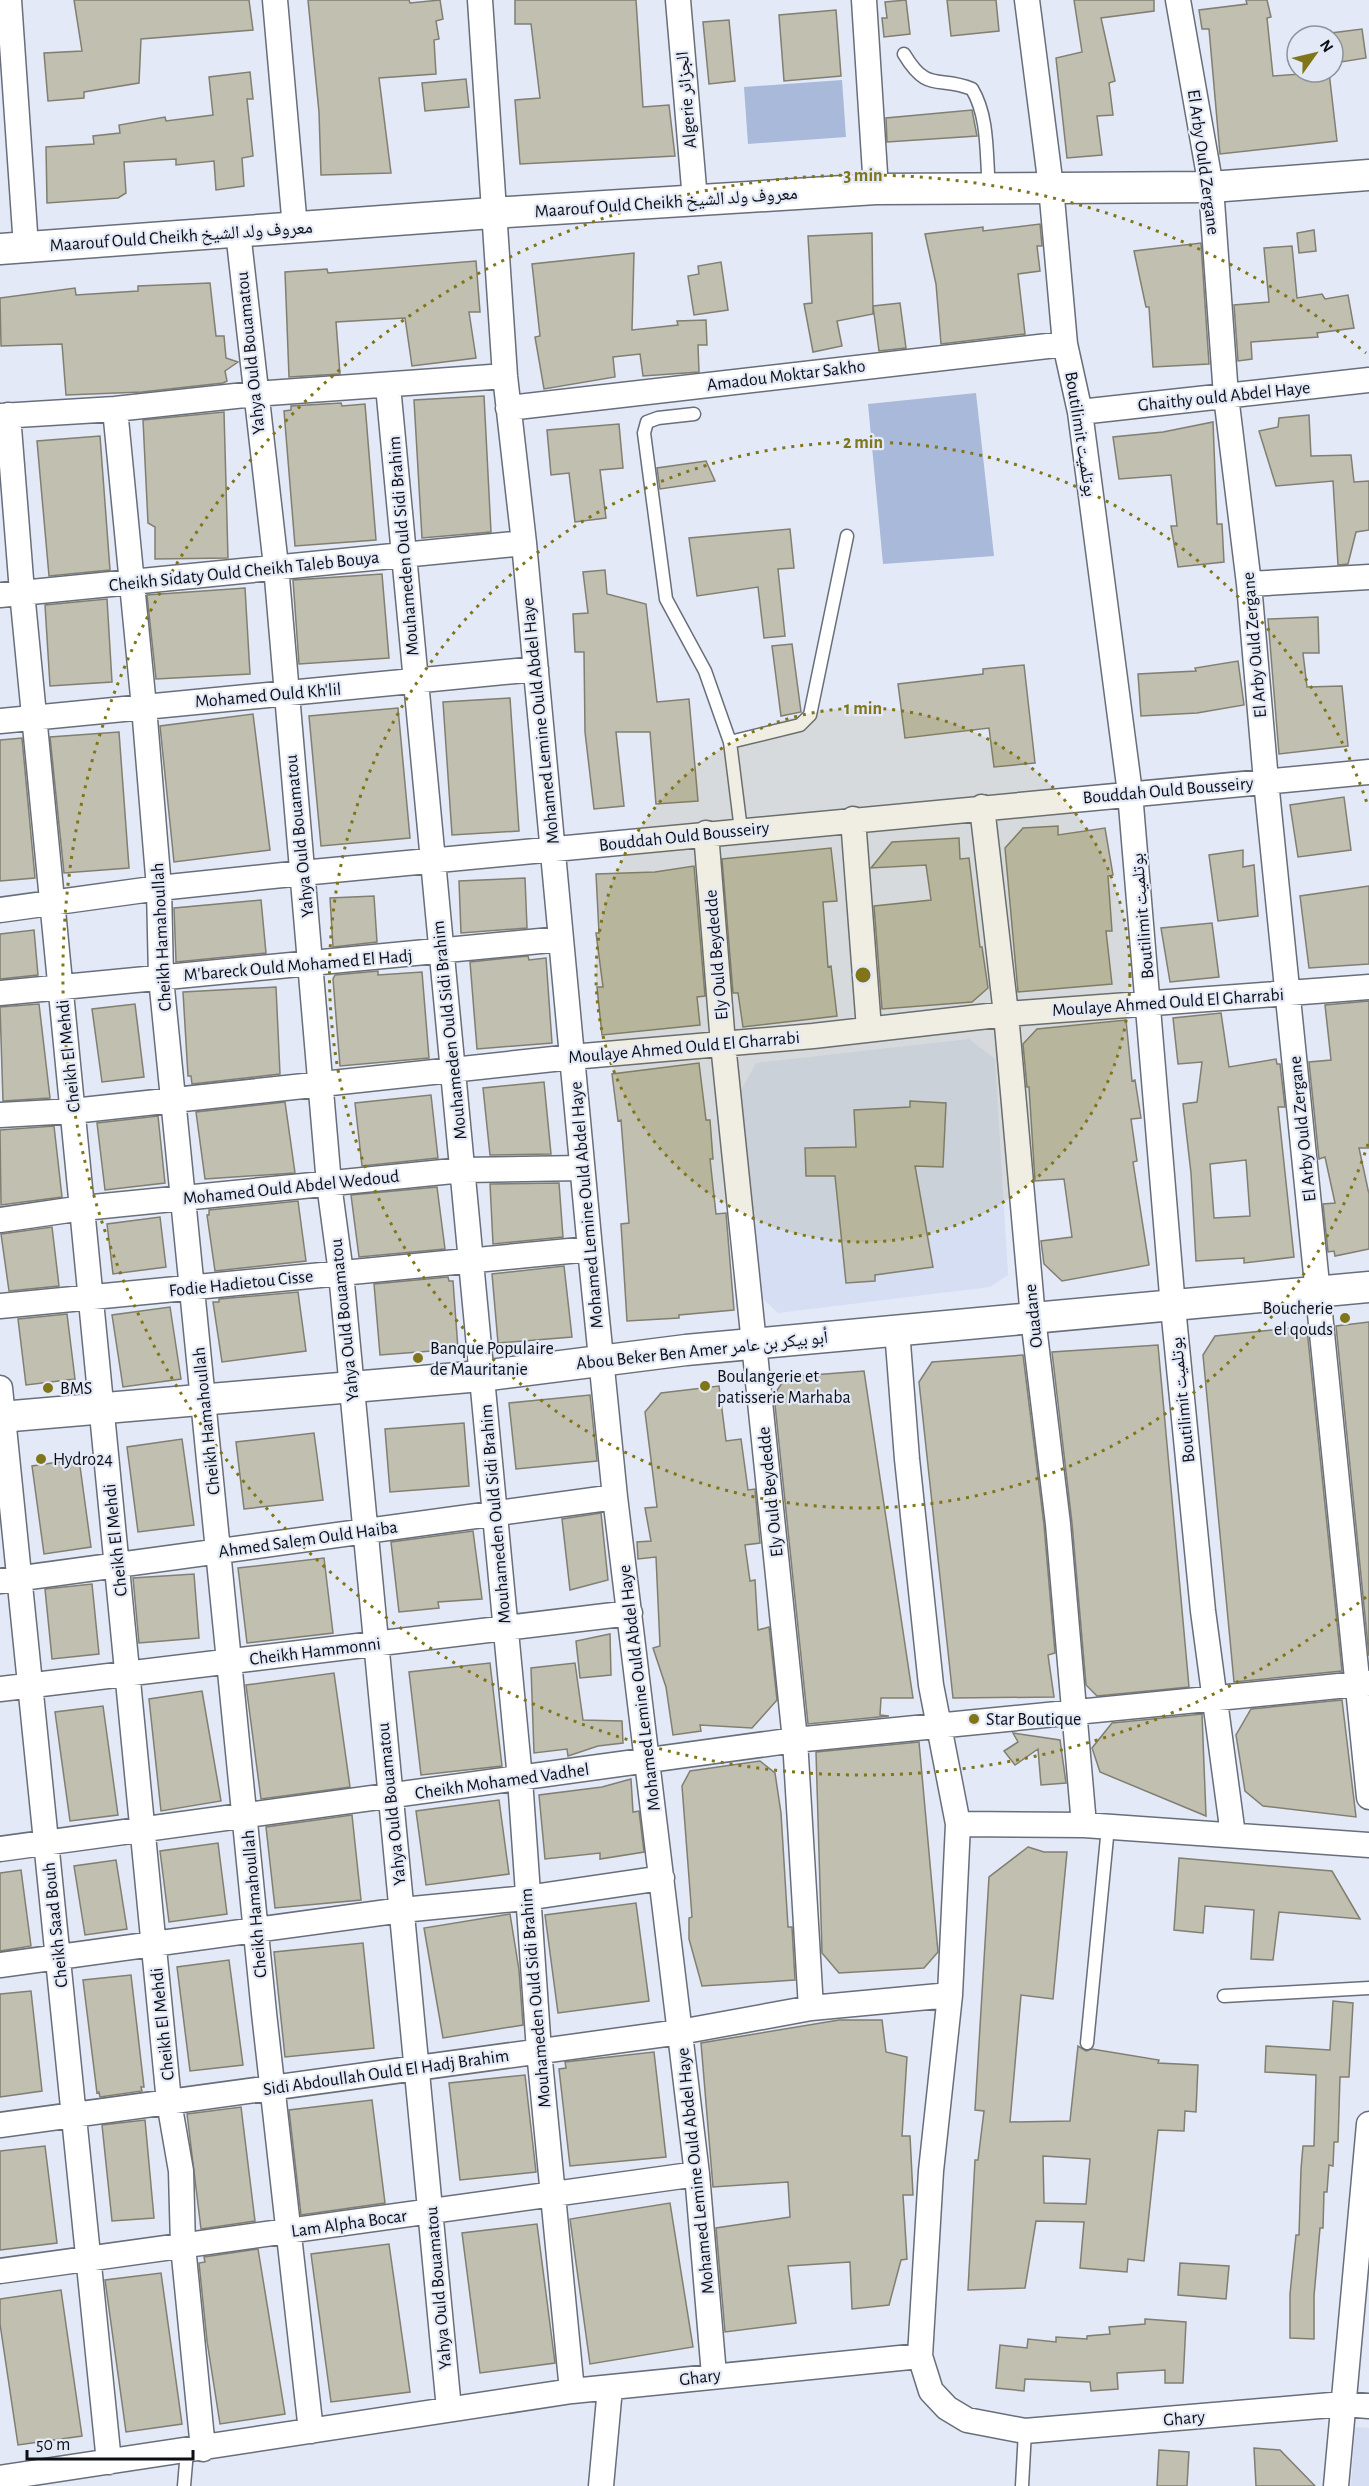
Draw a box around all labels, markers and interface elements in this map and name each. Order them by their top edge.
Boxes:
north arrow [1285,24,1345,84]
text: N [1317,37,1336,55]
street label: Algerie الجزائر [674,51,700,149]
street label: El Arby Ould Zergane [1184,88,1222,236]
text: 3 min [843,167,883,185]
street label: Maarouf Ould Cheikh معروف ولد الشيخ [534,185,798,223]
street label: Maarouf Ould Cheikh معروف ولد الشيخ [49,219,313,257]
street label: Yahya Ould Bouamatou [233,271,268,435]
street label: Amadou Moktar Sakho [706,357,867,395]
street label: Boutilimit بوتلميت [1061,370,1099,498]
street label: Ghaithy ould Abdel Haye [1137,379,1311,415]
text: 2 min [843,434,883,452]
street label: Mouhameden Ould Sidi Brahim [385,435,423,656]
street label: Cheikh Sidaty Ould Cheikh Taleb Bouya [108,549,380,595]
street label: El Arby Ould Zergane [1240,571,1270,719]
street label: Mohamed Lemine Ould Abdel Haye [519,597,563,845]
street label: Mohamed Ould Kh'lil [194,681,342,711]
text: 1 min [844,700,882,718]
street label: Yahya Ould Bouamatou [282,754,317,918]
street label: Bouddah Ould Bousseiry [1082,775,1255,807]
street label: Bouddah Ould Bousseiry [598,819,771,855]
street label: Boutilimit بوتلميت [1129,852,1158,980]
street label: Cheikh Hamahoullah [149,862,175,1012]
street label: Ely Ould Beydedde [702,889,732,1021]
street label: Mouhameden Ould Sidi Brahim [430,919,470,1140]
street label: M'bareck Ould Mohamed El Hadj [183,947,413,985]
centre of rings [853,965,873,985]
street label: Moulaye Ahmed Ould El Gharrabi [1051,986,1285,1020]
street label: Cheikh El Mehdi [54,999,84,1113]
street label: Moulaye Ahmed Ould El Gharrabi [567,1029,801,1067]
street label: El Arby Ould Zergane [1286,1055,1320,1203]
street label: Mohamed Lemine Ould Abdel Haye [567,1081,607,1329]
street label: Mohamed Ould Abdel Wedoud [182,1168,400,1208]
street label: Yahya Ould Bouamatou [327,1238,362,1402]
street label: Fodie Hadietou Cisse [168,1267,314,1301]
street label: Ouadane [1022,1283,1046,1349]
place label: Boucherie el qouds [1262,1300,1333,1339]
marker: Boucherie el qouds [1338,1311,1352,1325]
street label: Abou Beker Ben Amer أبو بيكر بن عامر [575,1326,829,1374]
street label: Boutilimit بوتلميت [1167,1336,1199,1464]
place label: Banque Populaire de Mauritanie [430,1340,554,1379]
street label: Cheikh Hamahoullah [190,1346,224,1496]
marker: Banque Populaire de Mauritanie [411,1351,425,1365]
place label: Boulangerie et patisserie Marhaba [717,1368,851,1407]
marker: Boulangerie et patisserie Marhaba [698,1379,712,1393]
place label: BMS [60,1380,92,1398]
marker: BMS [41,1381,55,1395]
street label: Mouhameden Ould Sidi Brahim [477,1403,515,1624]
street label: Ely Ould Beydedde [755,1426,787,1558]
place label: Hydro24 [53,1451,113,1469]
marker: Hydro24 [34,1452,48,1466]
street label: Cheikh El Mehdi [101,1483,131,1597]
street label: Ahmed Salem Ould Haiba [217,1519,399,1561]
street label: Mohamed Lemine Ould Abdel Haye [616,1564,664,1812]
street label: Cheikh Hammonni [249,1635,382,1669]
place label: Star Boutique [986,1711,1081,1729]
marker: Star Boutique [967,1712,981,1726]
street label: Yahya Ould Bouamatou [374,1722,409,1886]
street label: Cheikh Mohamed Vadhel [414,1761,591,1803]
street label: Cheikh Hamahoullah [240,1829,270,1979]
street label: Cheikh Saad Bouh [40,1861,72,1988]
street label: Mouhameden Ould Sidi Brahim [517,1887,555,2108]
street label: Cheikh El Mehdi [148,1967,178,2081]
street label: Sidi Abdoullah Ould El Hadj Brahim [262,2047,510,2099]
street label: Mohamed Lemine Ould Abdel Haye [674,2047,718,2295]
street label: Yahya Ould Bouamatou [423,2206,455,2370]
street label: Lam Alpha Bocar [290,2207,408,2241]
street label: Ghary [678,2366,722,2389]
street label: Ghary [1162,2408,1206,2430]
scale bar [27,2423,194,2461]
text: 50 m [36,2436,70,2454]

